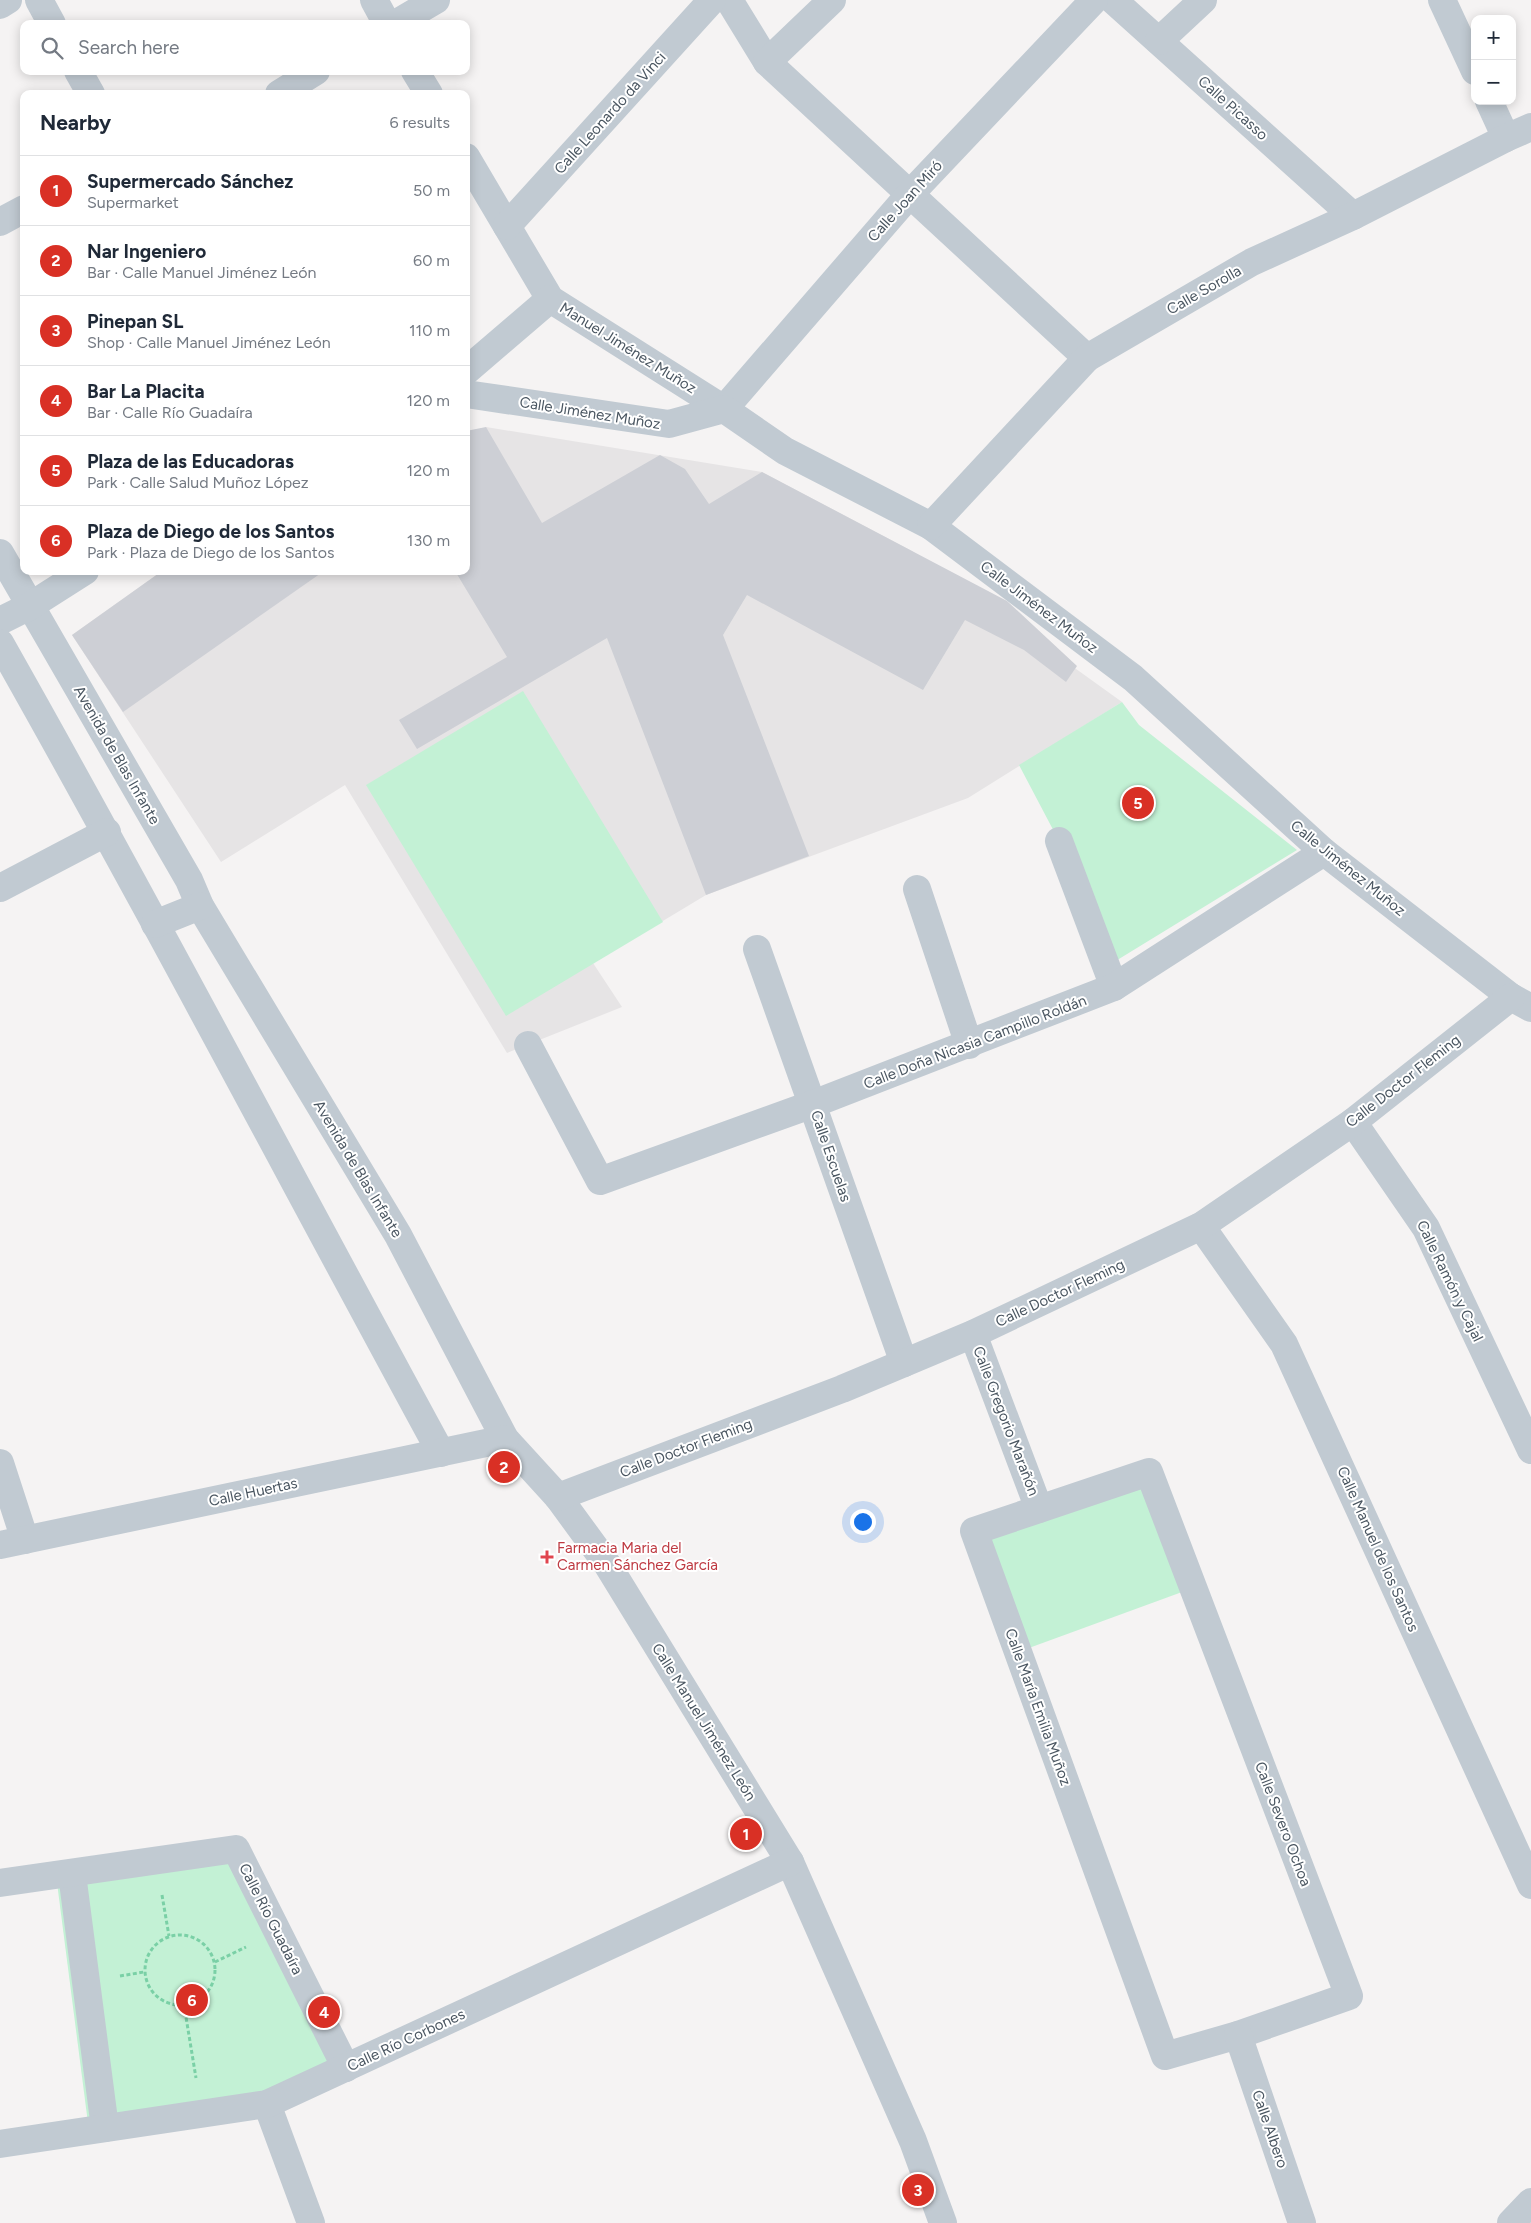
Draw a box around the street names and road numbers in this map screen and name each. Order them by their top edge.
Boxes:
street label: Calle Leonardo da Vinci [550,48,670,178]
street label: Calle Picasso [1194,72,1272,144]
street label: Calle Joan Miró [864,156,946,245]
street label: Calle Sorolla [1164,261,1244,319]
street label: Manuel Jiménez Muñoz [556,299,700,397]
street label: Calle Jiménez Muñoz [518,393,662,433]
street label: Calle Jiménez Muñoz [977,557,1101,657]
street label: Avenida de Blas Infante [70,682,164,828]
street label: Calle Jiménez Muñoz [1287,816,1409,920]
street label: Calle Doña Nicasia Campillo Roldán [861,991,1089,1093]
street label: Calle Doctor Fleming [1342,1031,1464,1131]
street label: Avenida de Blas Infante [310,1097,406,1241]
street label: Calle Escuelas [807,1108,855,1204]
street label: Calle Ramón y Cajal [1413,1217,1487,1345]
street label: Calle Doctor Fleming [993,1255,1127,1331]
street label: Calle Gregorio Marañón [969,1344,1043,1498]
street label: Calle Doctor Fleming [617,1414,755,1482]
street label: Calle Manuel de los Santos [1333,1463,1423,1635]
street label: Calle Huertas [207,1474,299,1510]
street label: Calle María Emilia Muñoz [1001,1626,1075,1788]
street label: Calle Manuel Jiménez León [648,1640,760,1804]
street label: Calle Severo Ochoa [1251,1759,1315,1889]
street label: Calle Río Guadaíra [235,1860,307,1978]
street label: Calle Río Corbones [344,2005,468,2075]
street label: Calle Albero [1248,2088,1292,2171]

